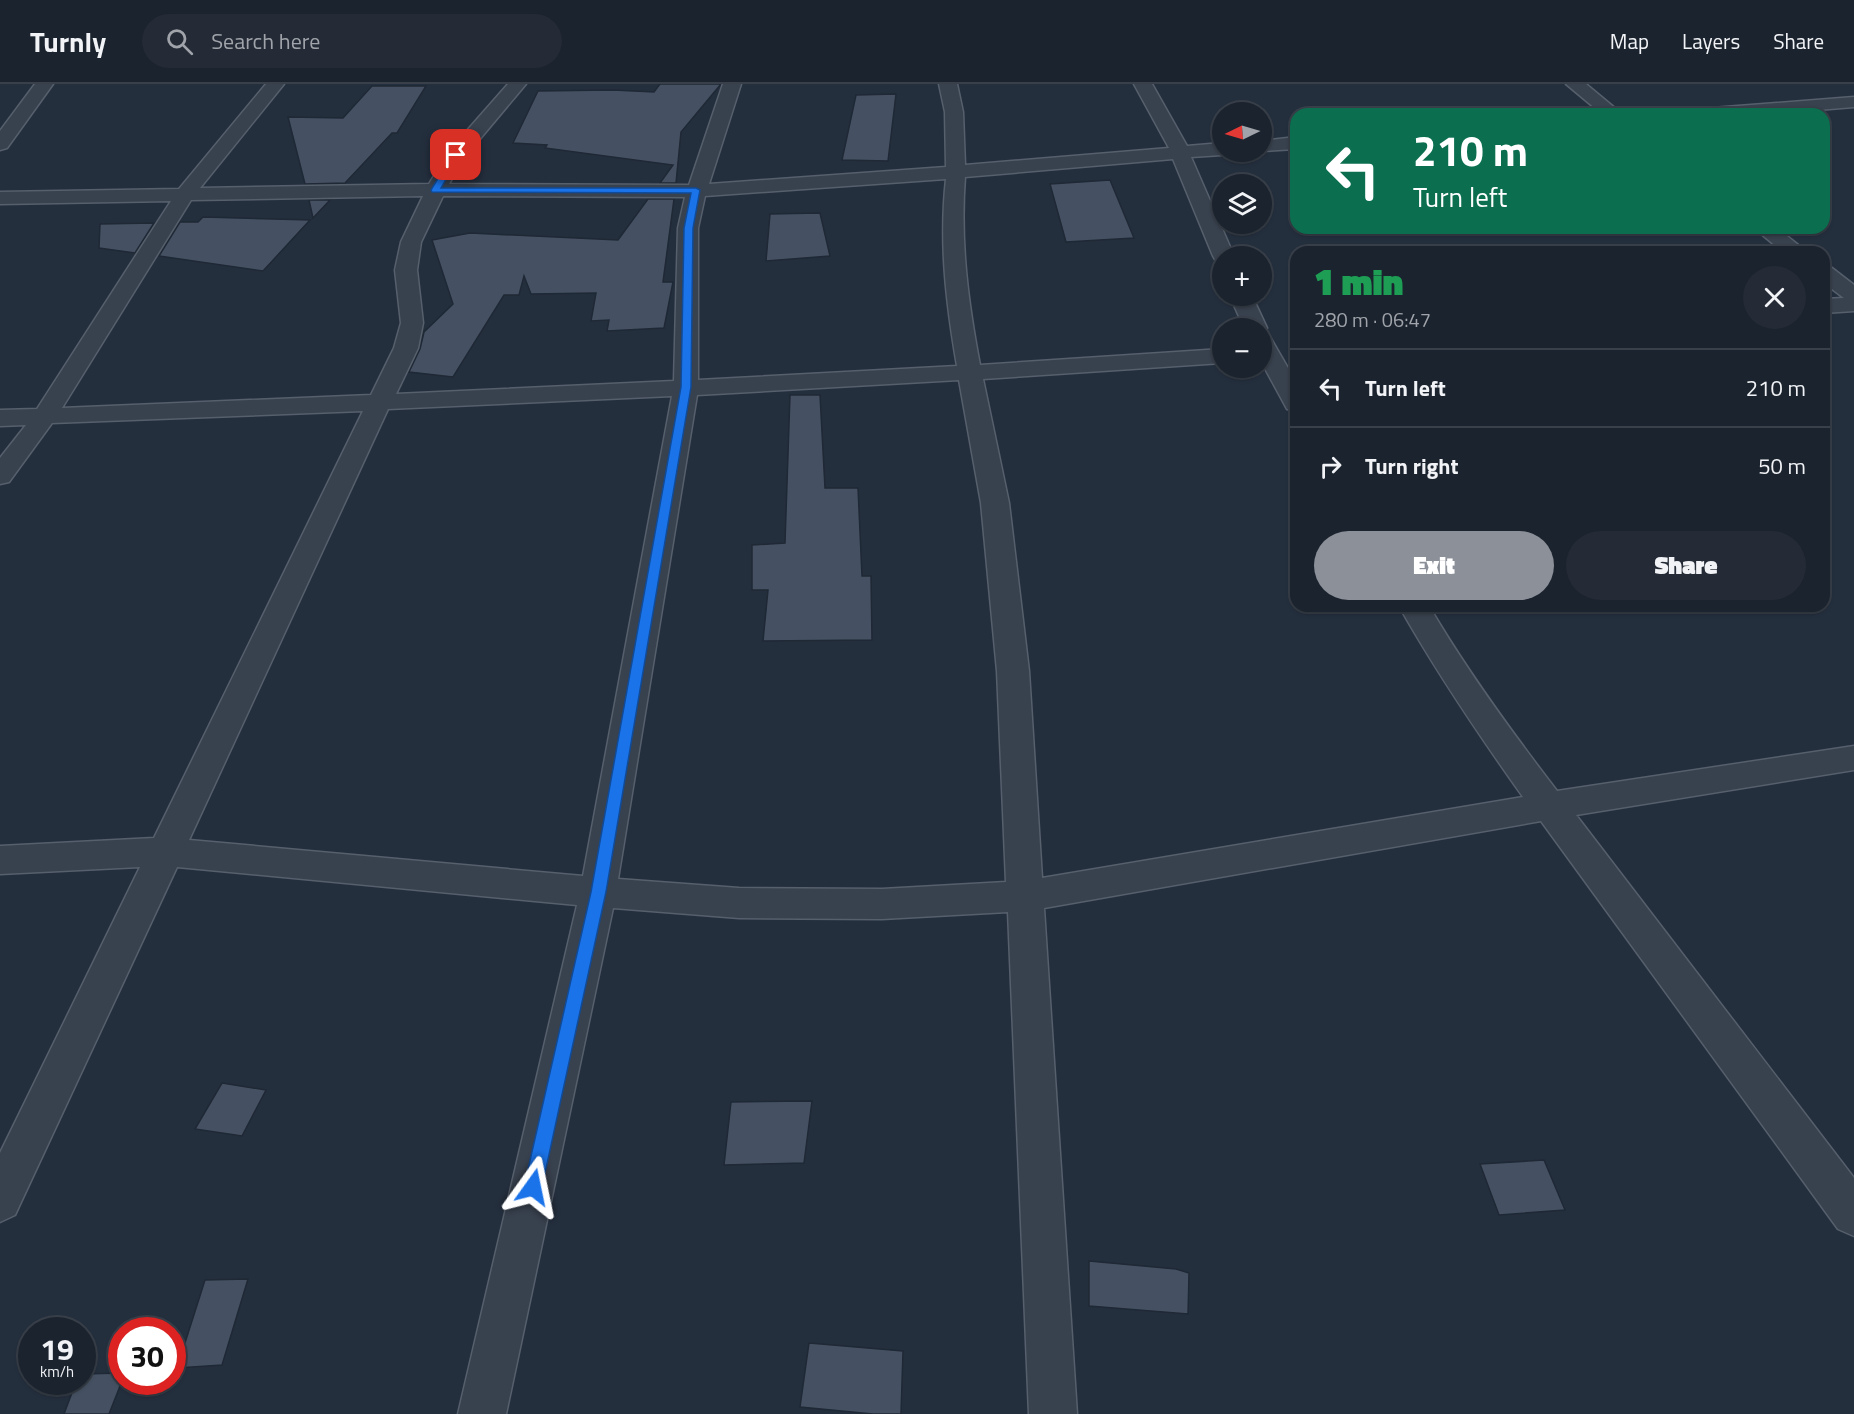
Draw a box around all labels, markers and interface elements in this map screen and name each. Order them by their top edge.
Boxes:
search box [142,14,562,68]
text: Turnly [30,20,106,63]
text: Search here [211,24,320,58]
icon: search [163,25,196,58]
text: Map [1610,25,1649,57]
text: Layers [1682,25,1740,57]
text: Share [1773,25,1824,57]
north arrow [1212,102,1272,162]
map controls [1212,102,1272,378]
text: 210 m [1413,118,1528,182]
pin [430,129,481,180]
icon: left [1314,132,1392,210]
icon: arrive [439,138,472,171]
button: layers [1212,174,1272,234]
text: Turn left [1413,176,1507,217]
button: + [1212,246,1272,306]
text: 1 min [1314,254,1403,309]
button: close [1743,266,1806,329]
text: 280 m · 06:47 [1314,304,1431,335]
button: − [1212,318,1272,378]
text: Turn left [1365,371,1446,405]
text: 210 m [1746,371,1806,405]
icon: left [1314,372,1347,405]
text: Turn right [1365,449,1459,483]
text: 50 m [1758,449,1806,483]
icon: right [1314,450,1347,483]
button: Exit [1314,531,1554,600]
button: Share [1566,531,1806,600]
position arrow [501,1155,565,1219]
speed limit sign: 30 [108,1317,186,1395]
text: 19 [40,1326,74,1372]
text: km/h [40,1360,74,1383]

